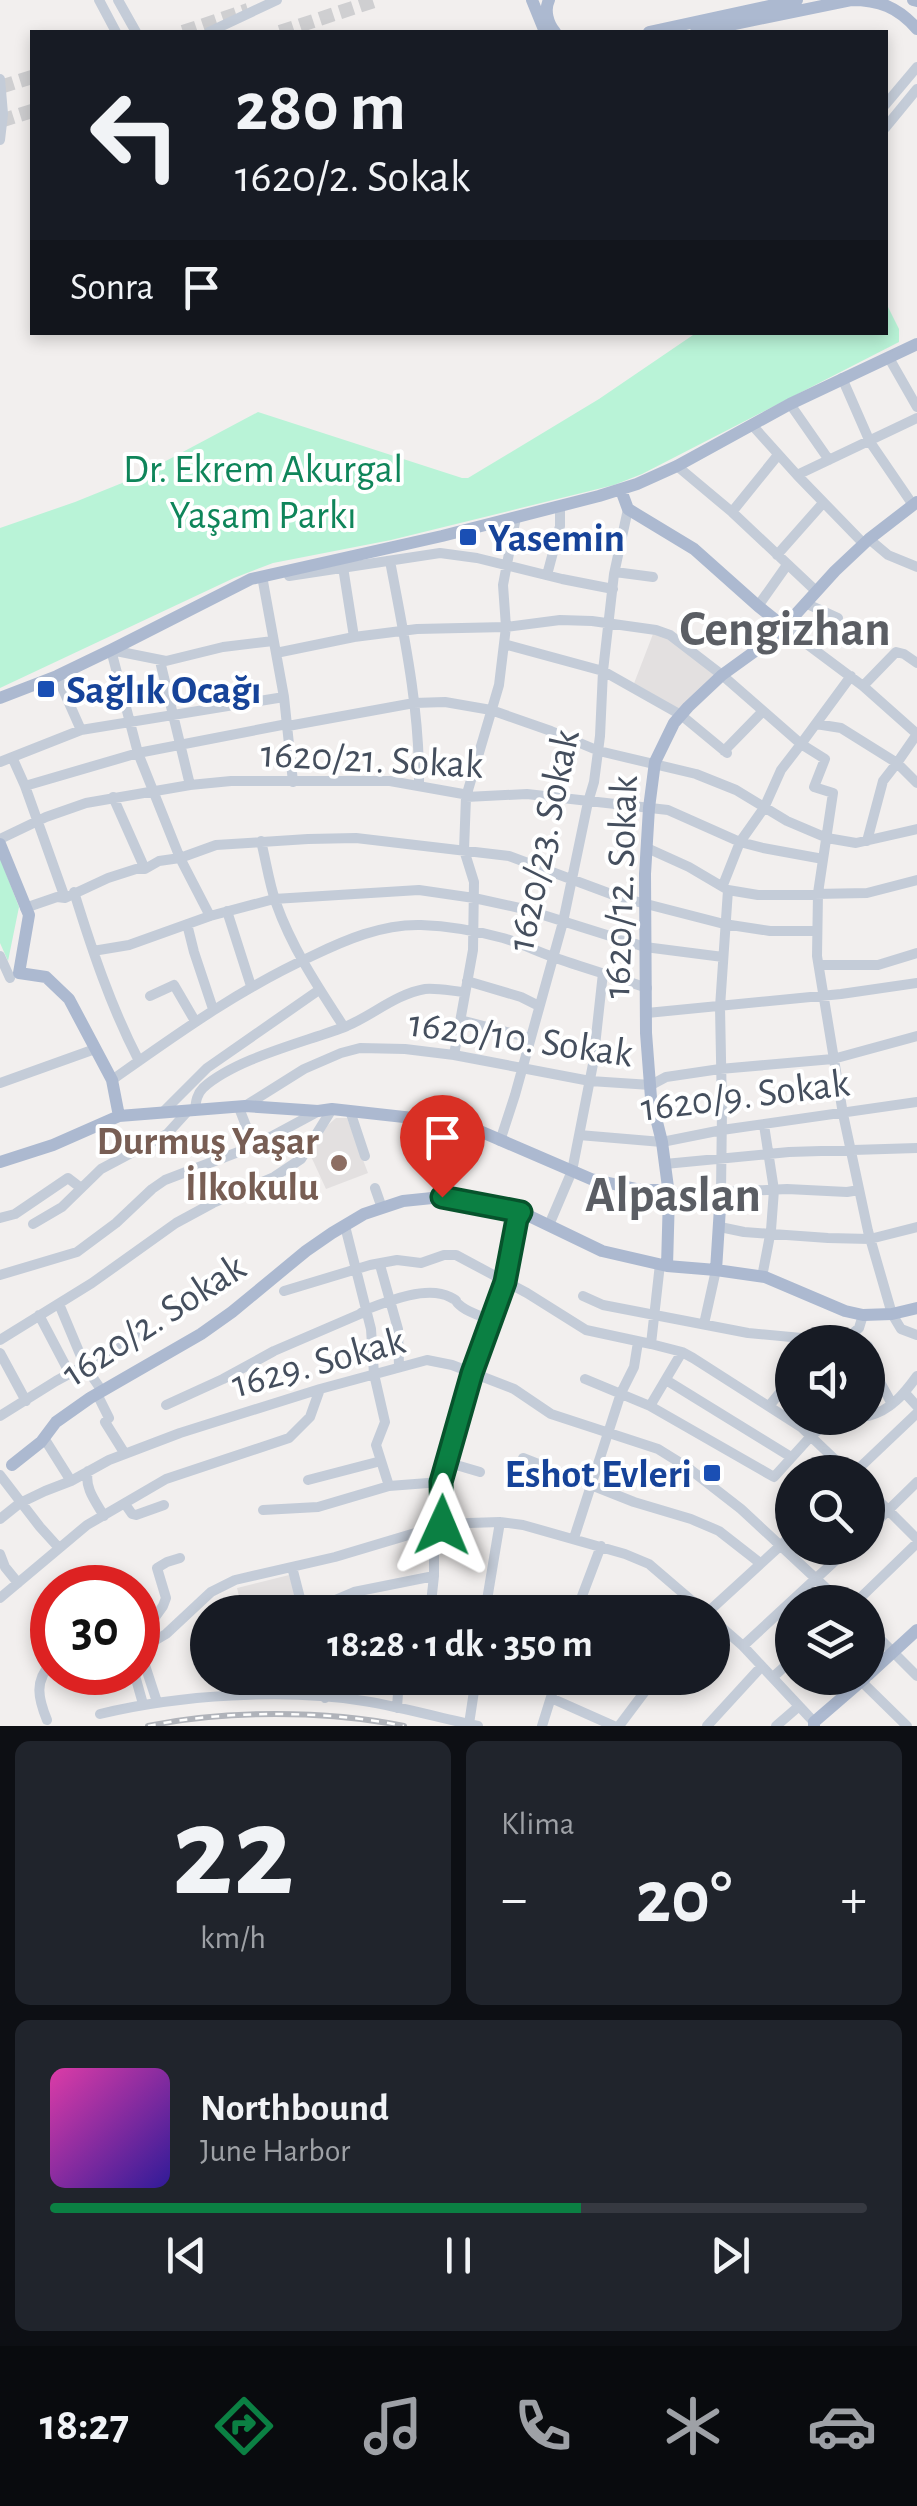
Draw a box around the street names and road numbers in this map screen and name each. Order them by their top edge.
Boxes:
street label: 1620/23. Sokak [501,726,587,955]
street label: 1620/21. Sokak [260,734,484,786]
street label: 1620/12. Sokak [597,775,645,999]
street label: 1620/10. Sokak [406,1003,635,1075]
street label: 1620/9. Sokak [639,1063,852,1129]
street label: 1620/2. Sokak [55,1247,253,1394]
street label: 1629. Sokak [228,1321,409,1405]

